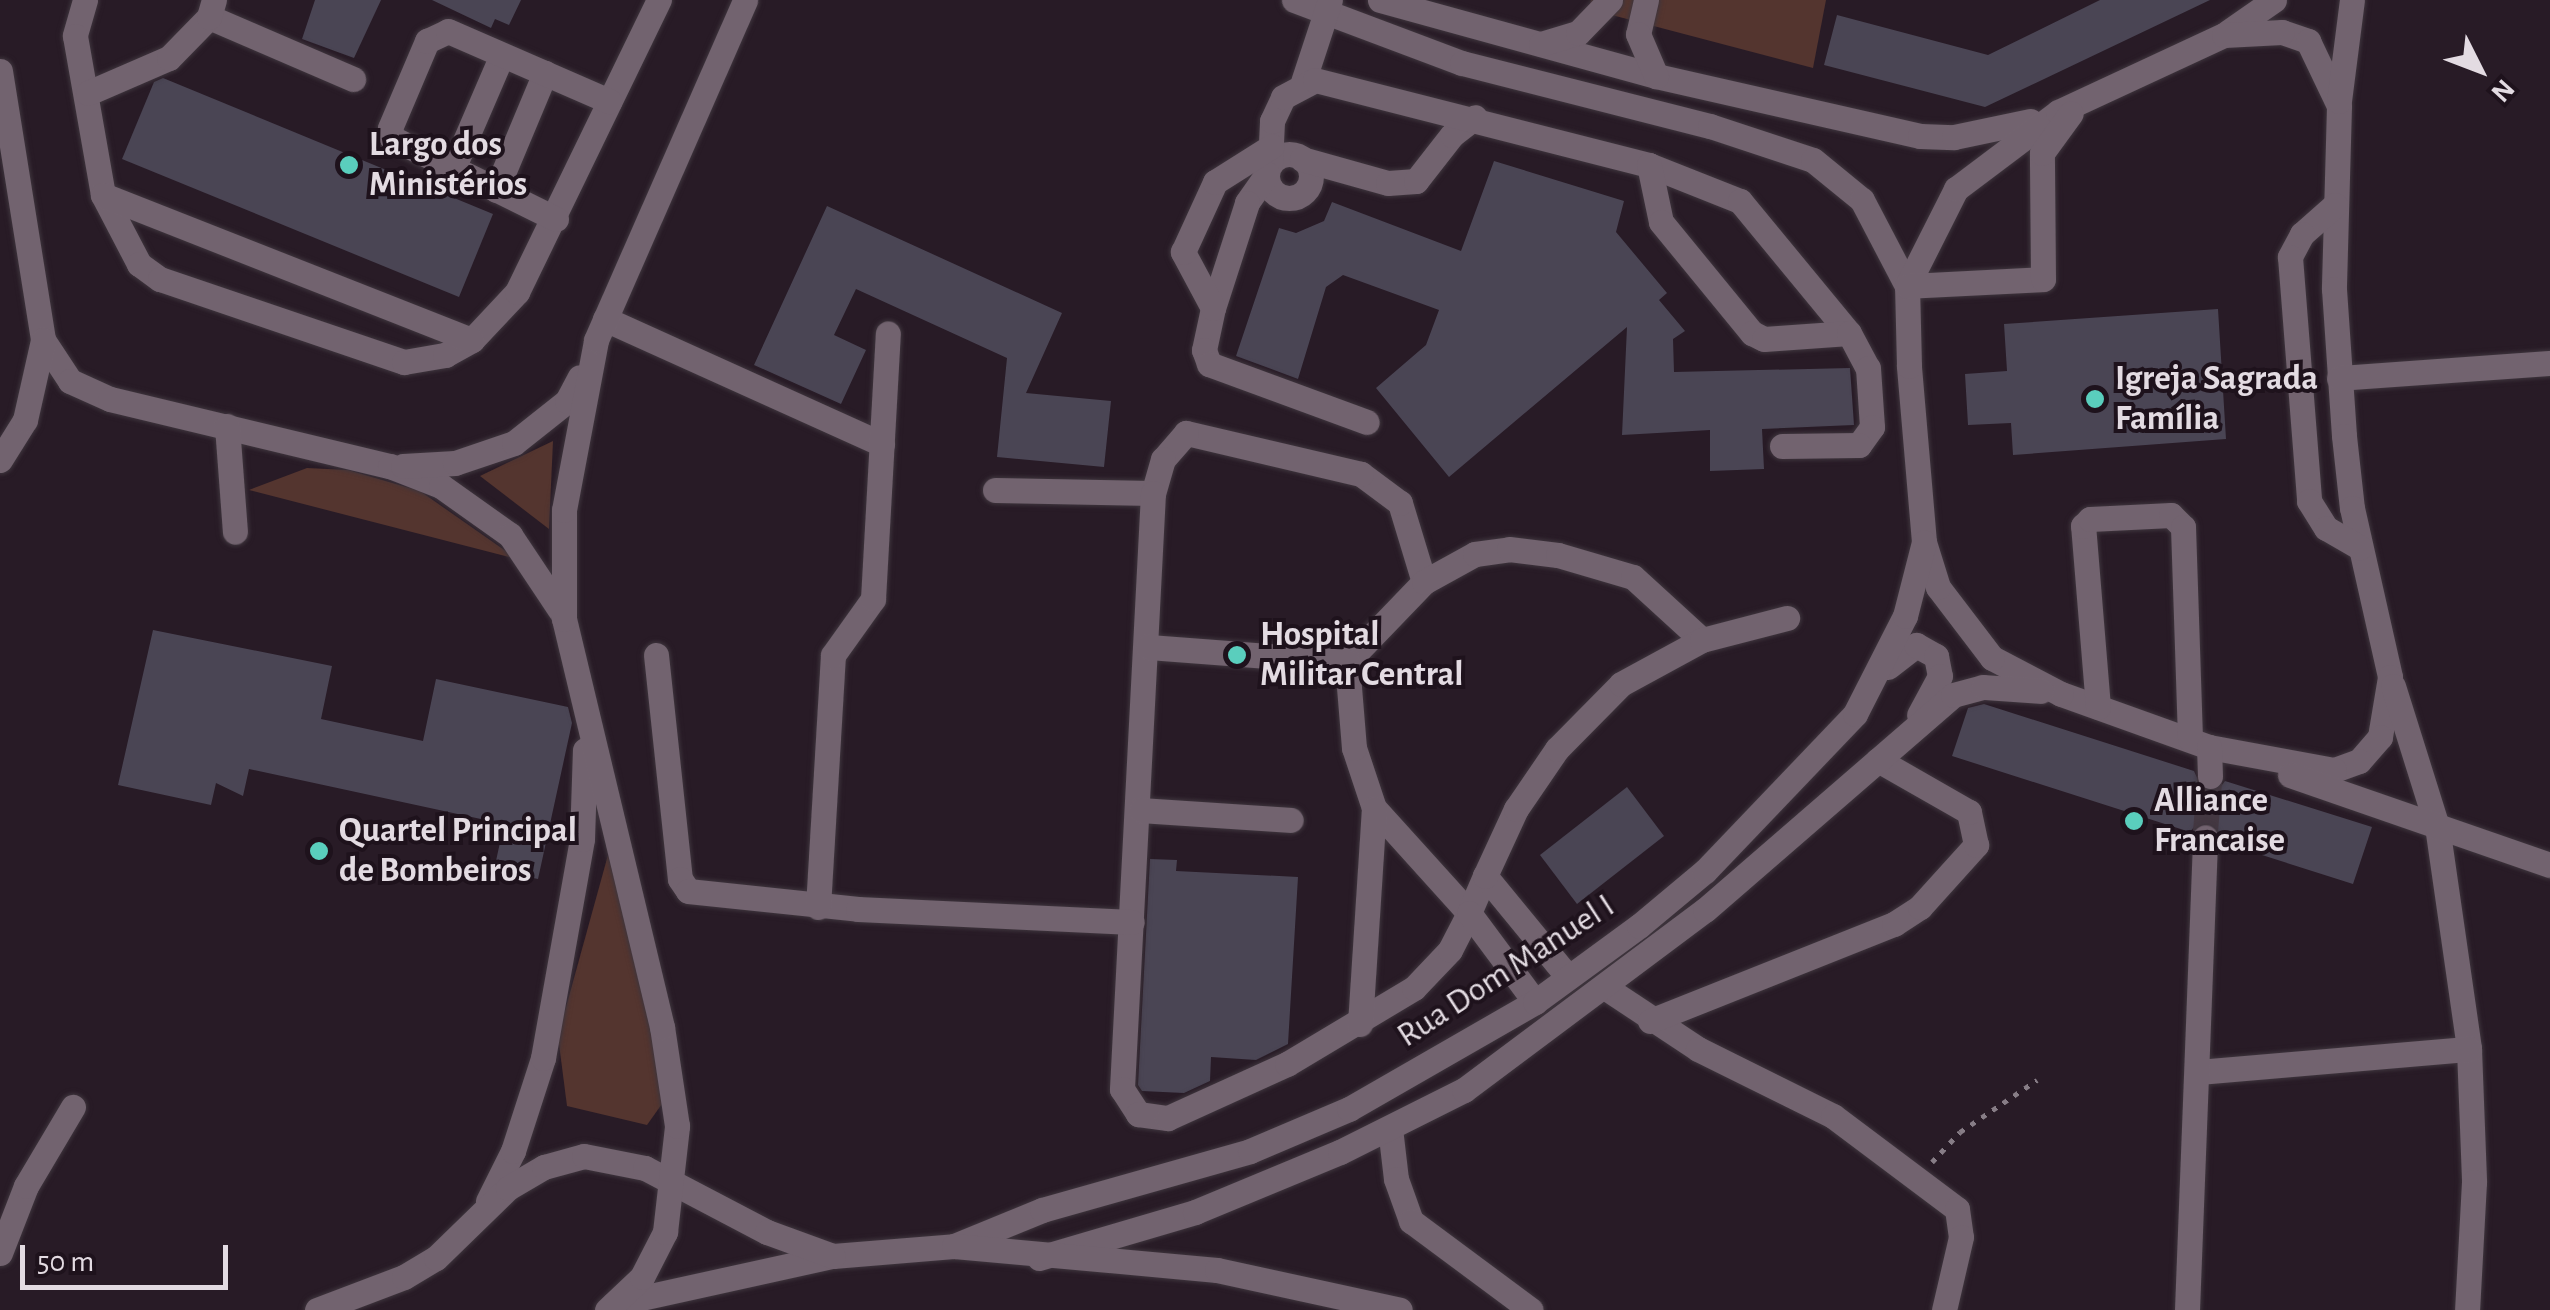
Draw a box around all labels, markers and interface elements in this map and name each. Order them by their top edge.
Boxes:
north arrow [2430,20,2530,120]
text: N [2485,73,2519,107]
place label: Largo dos Ministérios [369,124,527,206]
marker: Largo dos Ministérios [338,154,360,176]
place label: Igreja Sagrada Família [2115,358,2318,440]
marker: Igreja Sagrada Família [2084,388,2106,410]
place label: Hospital Militar Central [1260,614,1464,696]
marker: Hospital Militar Central [1224,642,1250,668]
place label: Alliance Francaise [2154,780,2285,862]
place label: Quartel Principal de Bombeiros [339,810,577,892]
marker: Alliance Francaise [2123,810,2145,832]
marker: Quartel Principal de Bombeiros [308,840,330,862]
street label: Rua Dom Manuel I [1389,885,1623,1057]
scale bar [25,1225,232,1287]
text: 50 m [37,1247,94,1277]

